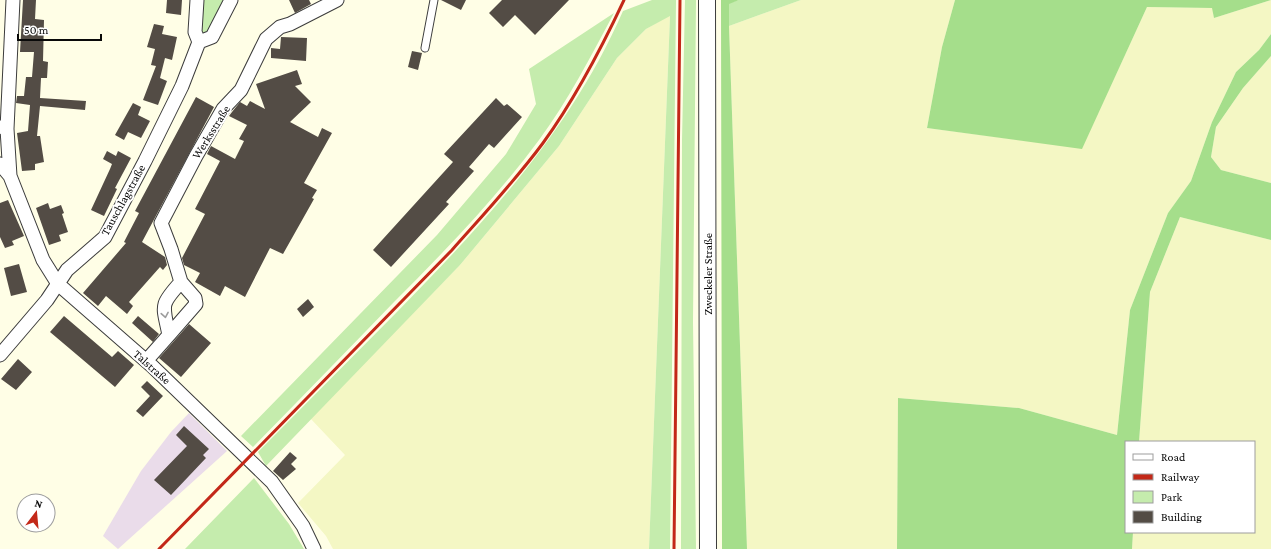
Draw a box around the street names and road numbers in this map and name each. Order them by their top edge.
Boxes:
street label: Werksstraße [189,103,233,161]
street label: Tauschlagstraße [98,162,148,238]
street label: Zweckeler Straße [701,233,715,315]
street label: Talstraße [131,347,173,387]

